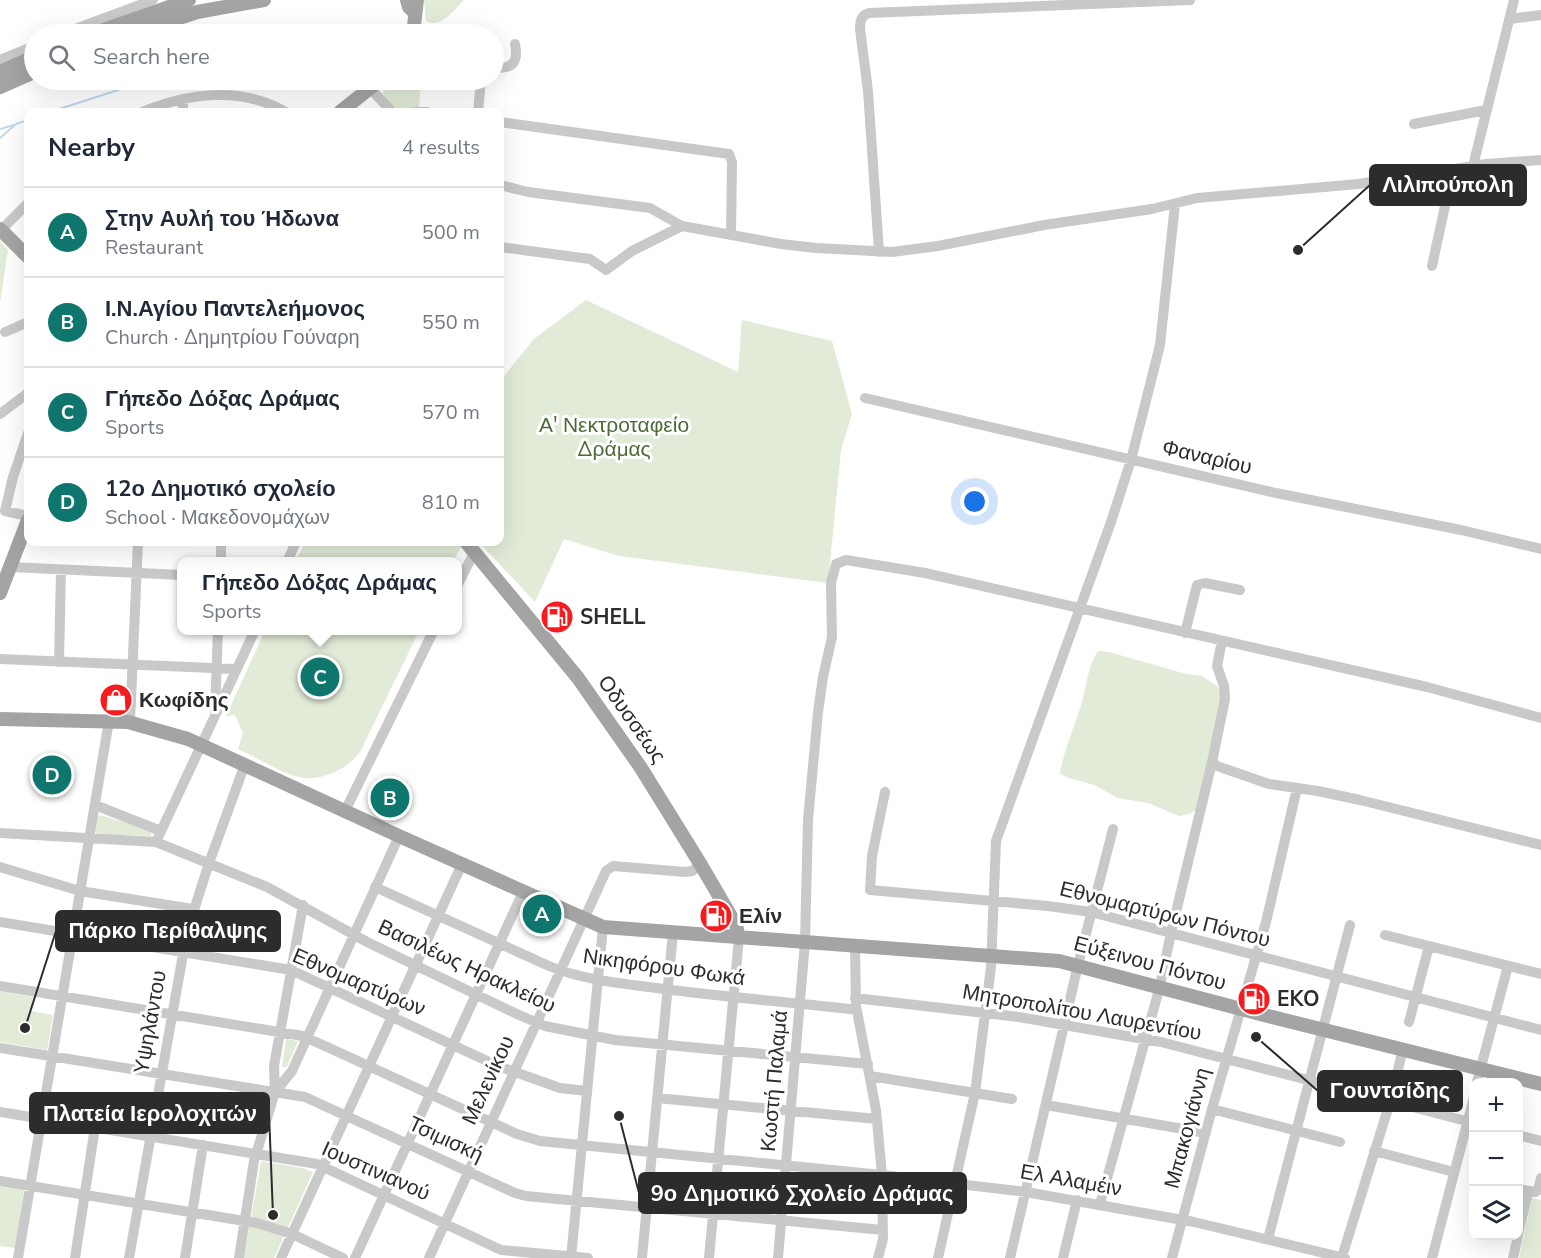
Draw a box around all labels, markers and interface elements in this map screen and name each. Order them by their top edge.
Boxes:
search box [24,24,504,90]
icon: search [45,41,78,74]
text: Search here [93,42,210,72]
text: Nearby [48,130,135,165]
text: 4 results [402,134,480,161]
callout: Λιλιπούπολη [1370,165,1526,205]
text: Λιλιπούπολη [1382,170,1514,200]
text: Στην Αυλή του Ήδωνα [105,204,339,234]
text: A [60,219,75,246]
text: 500 m [422,219,480,246]
text: Restaurant [105,234,203,261]
text: Ι.Ν.Αγίου Παντελεήμονος [105,294,365,324]
text: B [61,309,74,336]
text: 550 m [422,309,480,336]
text: Church · Δημητρίου Γούναρη [105,324,360,351]
text: Γήπεδο Δόξας Δράμας [105,384,340,414]
text: C [61,399,74,426]
text: 570 m [422,399,480,426]
park label: Α' Νεκτροταφείο Δράμας [539,411,689,463]
text: Sports [105,414,164,441]
street label: Φαναρίου [1159,433,1255,481]
text: 12ο Δημοτικό σχολείο [105,474,336,504]
your location [960,487,989,516]
text: D [60,489,75,516]
text: 810 m [422,489,480,516]
text: School · Μακεδονομάχων [105,504,330,531]
popup [177,557,462,635]
text: Γήπεδο Δόξας Δράμας [202,568,437,598]
text: Sports [202,598,261,625]
fuel station icon: SHELL [539,599,575,635]
place label: SHELL [580,603,646,631]
pin: C [300,654,340,700]
street label: Οδυσσέως [591,669,673,769]
shop icon: Κωφίδης [98,682,134,718]
place label: Κωφίδης [139,686,229,714]
pin: D [32,752,72,798]
pin: B [370,776,410,820]
street label: Εθνομαρτύρων Πόντου [1057,874,1273,954]
pin: A [522,892,562,936]
fuel station icon: Ελίν [698,898,734,934]
place label: Ελίν [739,902,782,930]
callout: Πάρκο Περίθαλψης [56,911,280,951]
street label: Βασιλέως Ηρακλείου [374,913,560,1019]
text: Πάρκο Περίθαλψης [68,916,268,946]
street label: Εύξεινου Πόντου [1071,929,1229,997]
street label: Εθνομαρτύρων [288,941,430,1023]
street label: Νικηφόρου Φωκά [581,942,747,992]
street label: Υψηλάντου [127,968,173,1076]
street label: Μητροπολίτου Λαυρεντίου [960,977,1204,1047]
fuel station icon: EKO [1236,981,1272,1017]
place label: EKO [1277,985,1319,1013]
street label: Κωστή Παλαμά [754,1009,794,1153]
street label: Μελενίκου [455,1031,521,1129]
street label: Μπακογιάννη [1157,1065,1217,1191]
callout: Γουντσίδης [1318,1071,1462,1111]
text: Γουντσίδης [1330,1076,1450,1106]
map controls [1469,1078,1523,1240]
button: + [1469,1078,1523,1132]
callout: Πλατεία Ιερολοχιτών [30,1093,269,1133]
text: Πλατεία Ιερολοχιτών [43,1099,257,1129]
street label: Τσιμισκή [404,1109,488,1169]
button: − [1469,1132,1523,1186]
street label: Ιουστινιανού [317,1135,435,1207]
street label: Ελ Αλαμέιν [1018,1157,1124,1203]
callout: 9ο Δημοτικό Σχολείο Δράμας [639,1173,966,1213]
text: 9ο Δημοτικό Σχολείο Δράμας [651,1179,953,1209]
button: layers [1469,1186,1523,1240]

